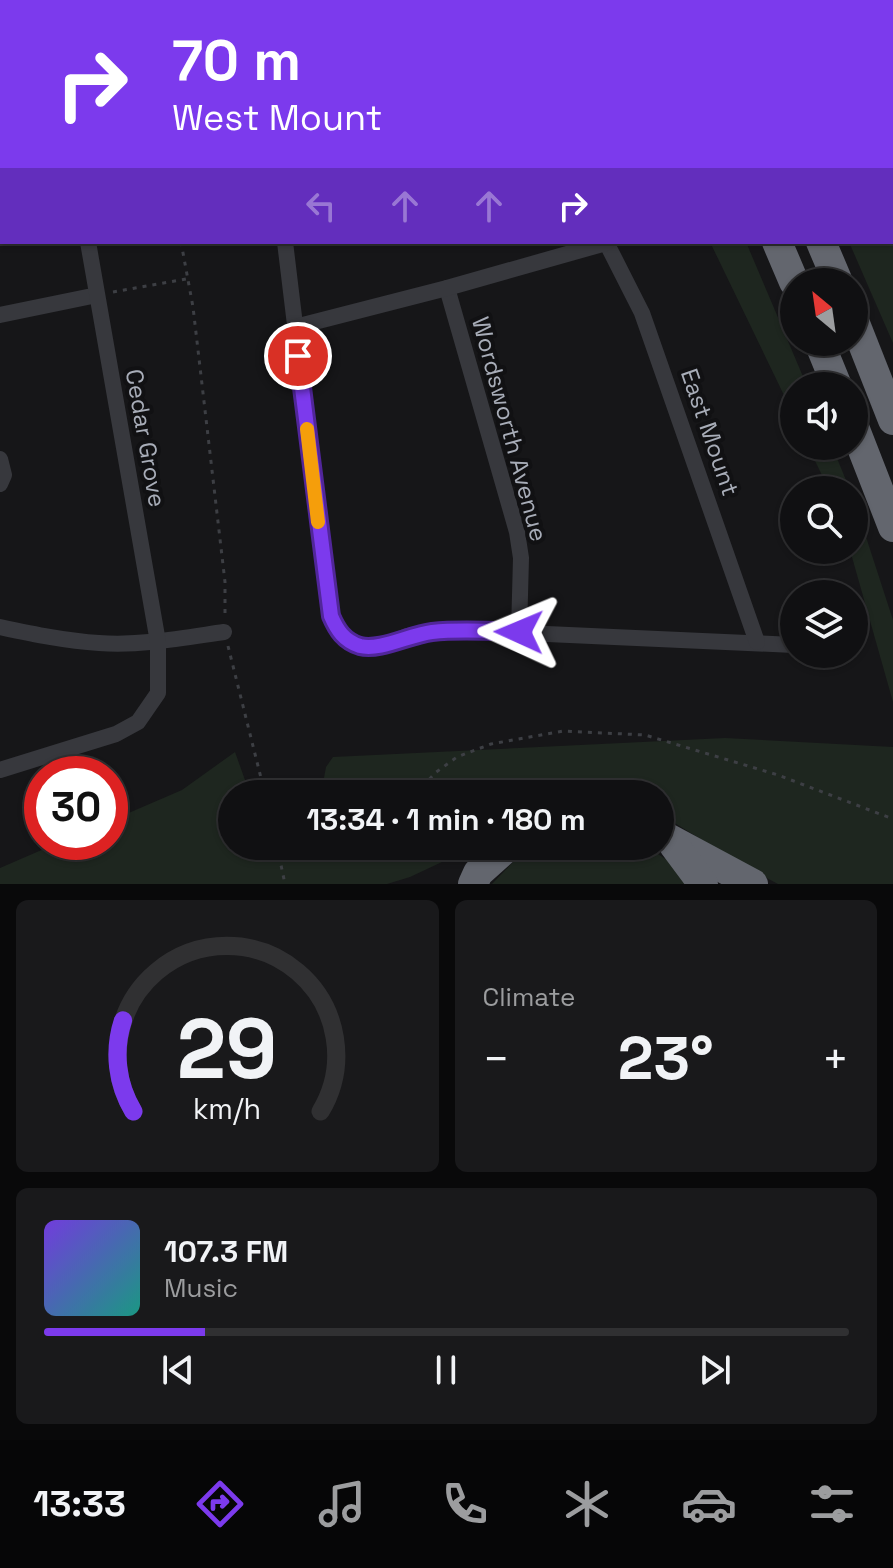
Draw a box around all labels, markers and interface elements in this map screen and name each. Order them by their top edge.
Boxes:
text: 70 m [172,25,301,96]
icon: right [40,32,144,136]
text: West Mount [172,95,382,141]
icon: left [299,184,343,228]
icon: ahead [383,184,427,228]
icon: ahead [467,184,511,228]
icon: right [551,184,595,228]
north arrow [780,268,868,356]
map controls [780,268,868,668]
street label: Wordsworth Avenue [465,313,555,545]
pin [264,322,332,390]
icon: arrive [276,334,320,378]
street label: East Mount [674,364,746,500]
street label: Cedar Grove [119,367,173,509]
button: sound [780,372,868,460]
button: search [780,476,868,564]
button: layers [780,580,868,668]
position arrow [477,590,561,674]
speed limit sign: 30 [24,756,128,860]
text: 13:34 · 1 min · 180 m [306,800,586,839]
text: Climate [483,980,575,1014]
text: 29 [177,996,278,1102]
text: 23° [618,1020,714,1097]
text: − [483,1031,510,1087]
text: + [822,1031,849,1087]
text: km/h [193,1091,261,1127]
text: 107.3 FM [164,1232,288,1271]
text: Music [164,1271,238,1305]
icon: previous [156,1348,200,1392]
icon: pause [424,1348,468,1392]
icon: next [693,1348,737,1392]
icon: directions [192,1476,248,1532]
icon: music [314,1476,370,1532]
icon: phone [437,1476,493,1532]
icon: climate [559,1476,615,1532]
icon: car [681,1476,737,1532]
icon: filters [804,1476,860,1532]
text: 13:33 [33,1481,126,1527]

